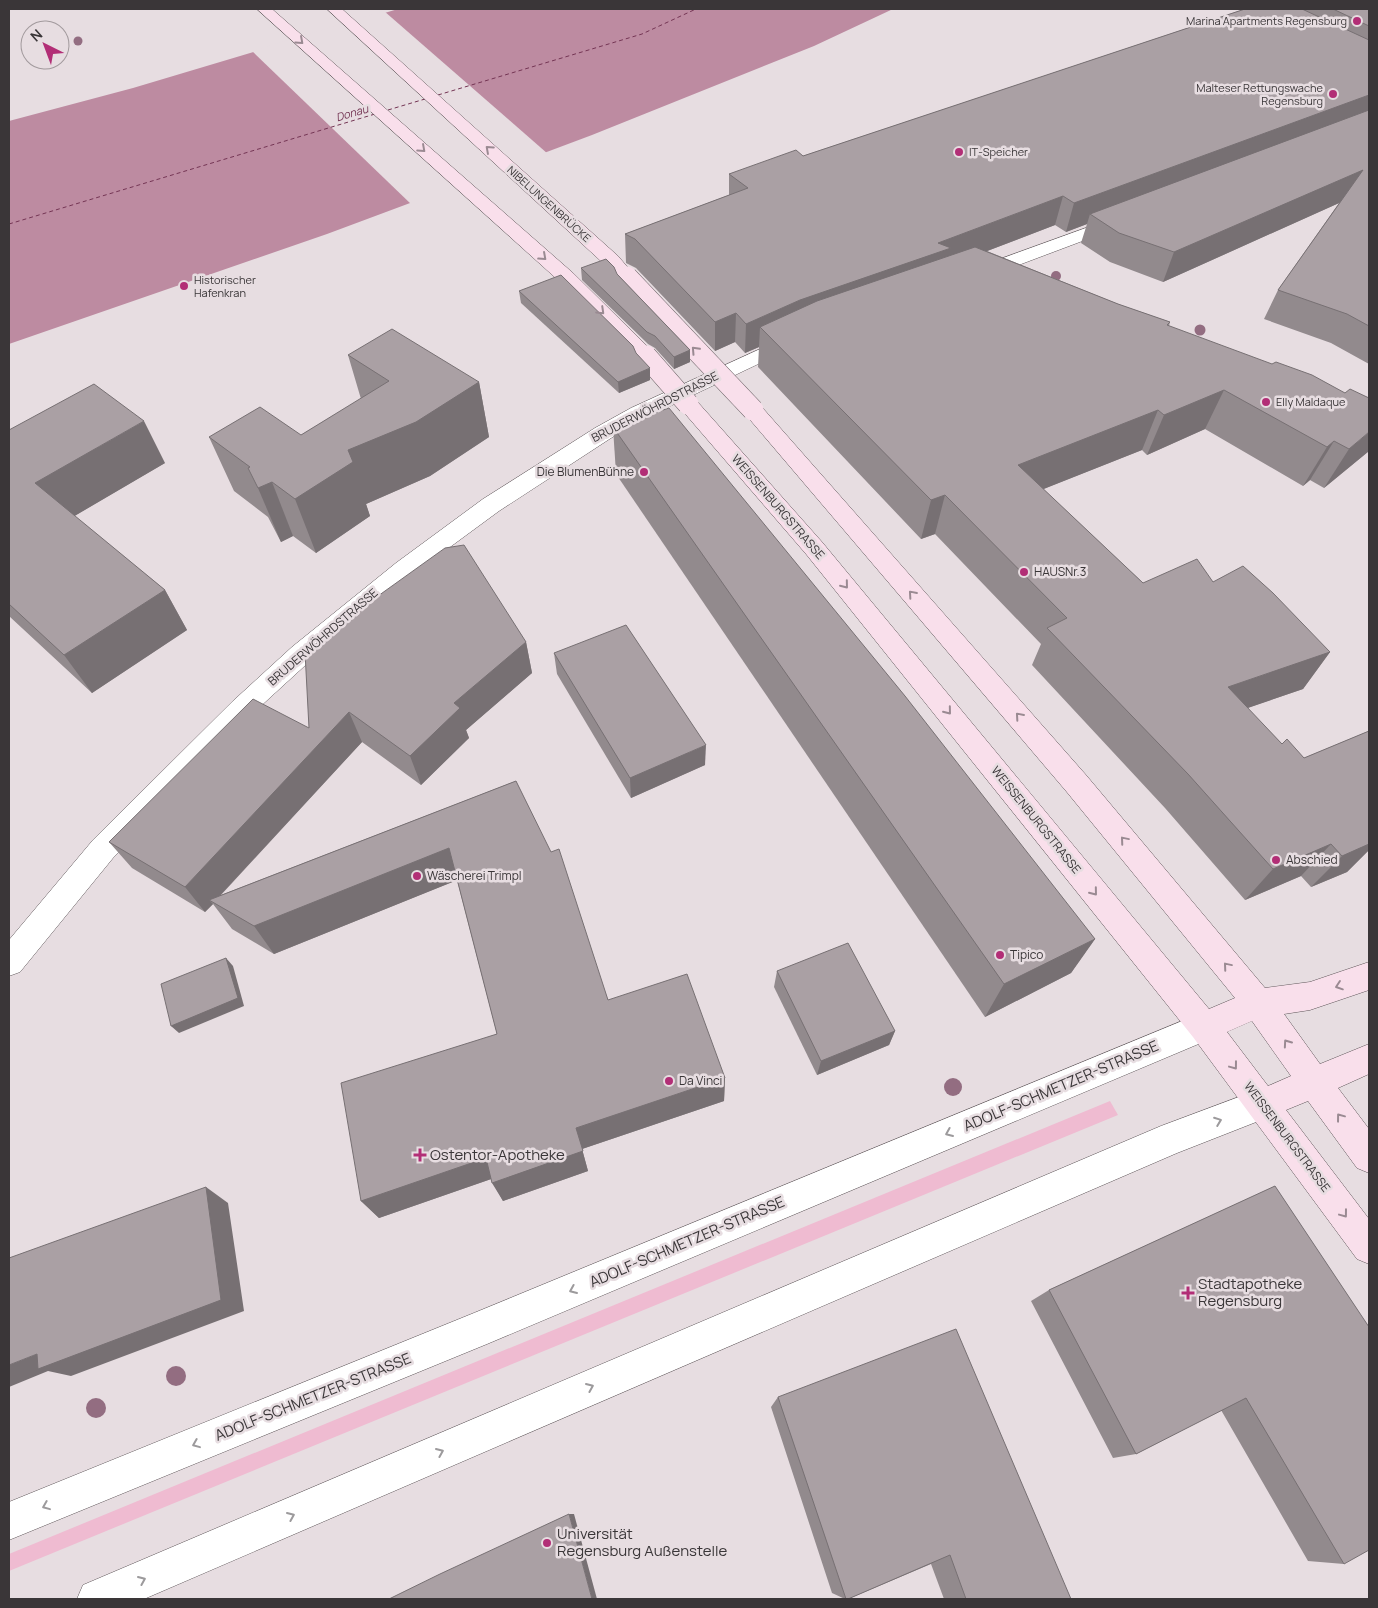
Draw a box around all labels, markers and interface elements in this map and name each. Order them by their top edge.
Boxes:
place label: Marina Apartments Regensburg [1186,13,1347,28]
marker: Marina Apartments Regensburg [1351,15,1363,27]
north arrow [20,20,70,70]
text: N [26,25,46,45]
one-way arrow [295,35,304,44]
place label: Malteser Rettungswache Regensburg [1196,80,1324,108]
marker: Malteser Rettungswache Regensburg [1327,88,1339,100]
water label: Donau [334,100,371,124]
one-way arrow [416,143,425,152]
place label: IT-Speicher [969,144,1028,159]
one-way arrow [485,146,494,155]
marker: IT-Speicher [953,146,965,158]
street label: NIBELUNGENBRÜCKE [504,162,594,245]
one-way arrow [537,251,546,260]
place label: Historischer Hafenkran [194,272,256,300]
marker: Historischer Hafenkran [178,280,190,292]
one-way arrow [595,305,604,314]
one-way arrow [692,346,701,355]
street label: BRUDERWÖHRDSTRASSE [588,367,721,446]
place label: Elly Maldaque [1276,394,1346,409]
marker: Elly Maldaque [1260,396,1272,408]
street label: WEISSENBURGSTRASSE [728,451,829,563]
place label: Die BlumenBühne [537,463,634,480]
marker: Die BlumenBühne [638,466,650,478]
place label: HAUSNr.3 [1034,563,1086,580]
marker: HAUSNr.3 [1018,566,1030,578]
one-way arrow [839,580,848,589]
street label: BRUDERWÖHRDSTRASSE [264,584,381,689]
one-way arrow [909,590,918,599]
one-way arrow [942,706,951,715]
one-way arrow [1016,713,1025,722]
street label: WEISSENBURGSTRASSE [988,762,1085,877]
one-way arrow [1120,837,1129,846]
place label: Abschied [1286,851,1338,868]
marker: Abschied [1270,854,1282,866]
place label: Wäscherei Trimpl [427,867,522,884]
marker: Wäscherei Trimpl [411,870,423,882]
one-way arrow [1089,886,1097,895]
place label: Tipico [1010,946,1043,963]
marker: Tipico [994,949,1006,961]
one-way arrow [1224,962,1233,971]
one-way arrow [1336,980,1344,990]
street label: ADOLF-SCHMETZER-STRASSE [960,1035,1162,1136]
one-way arrow [1284,1039,1293,1049]
one-way arrow [1228,1060,1236,1069]
place label: Da Vinci [679,1072,722,1089]
marker: Da Vinci [663,1075,675,1087]
street label: WEISSENBURGSTRASSE [1240,1078,1335,1195]
one-way arrow [1338,1114,1346,1123]
one-way arrow [1213,1117,1222,1127]
one-way arrow [945,1127,954,1137]
place label: Ostentor-Apotheke [430,1144,565,1165]
marker: Ostentor-Apotheke [414,1149,426,1161]
street label: ADOLF-SCHMETZER-STRASSE [586,1191,788,1292]
one-way arrow [1338,1208,1347,1218]
place label: Stadtapotheke Regensburg [1198,1273,1303,1311]
one-way arrow [569,1284,578,1294]
marker: Stadtapotheke Regensburg [1182,1287,1194,1299]
street label: ADOLF-SCHMETZER-STRASSE [212,1347,414,1446]
one-way arrow [585,1383,594,1394]
one-way arrow [192,1438,201,1449]
one-way arrow [435,1447,444,1458]
one-way arrow [42,1500,51,1511]
one-way arrow [286,1511,295,1522]
place label: Universität Regensburg Außenstelle [557,1523,727,1561]
marker: Universität Regensburg Außenstelle [541,1537,553,1549]
one-way arrow [137,1576,146,1586]

